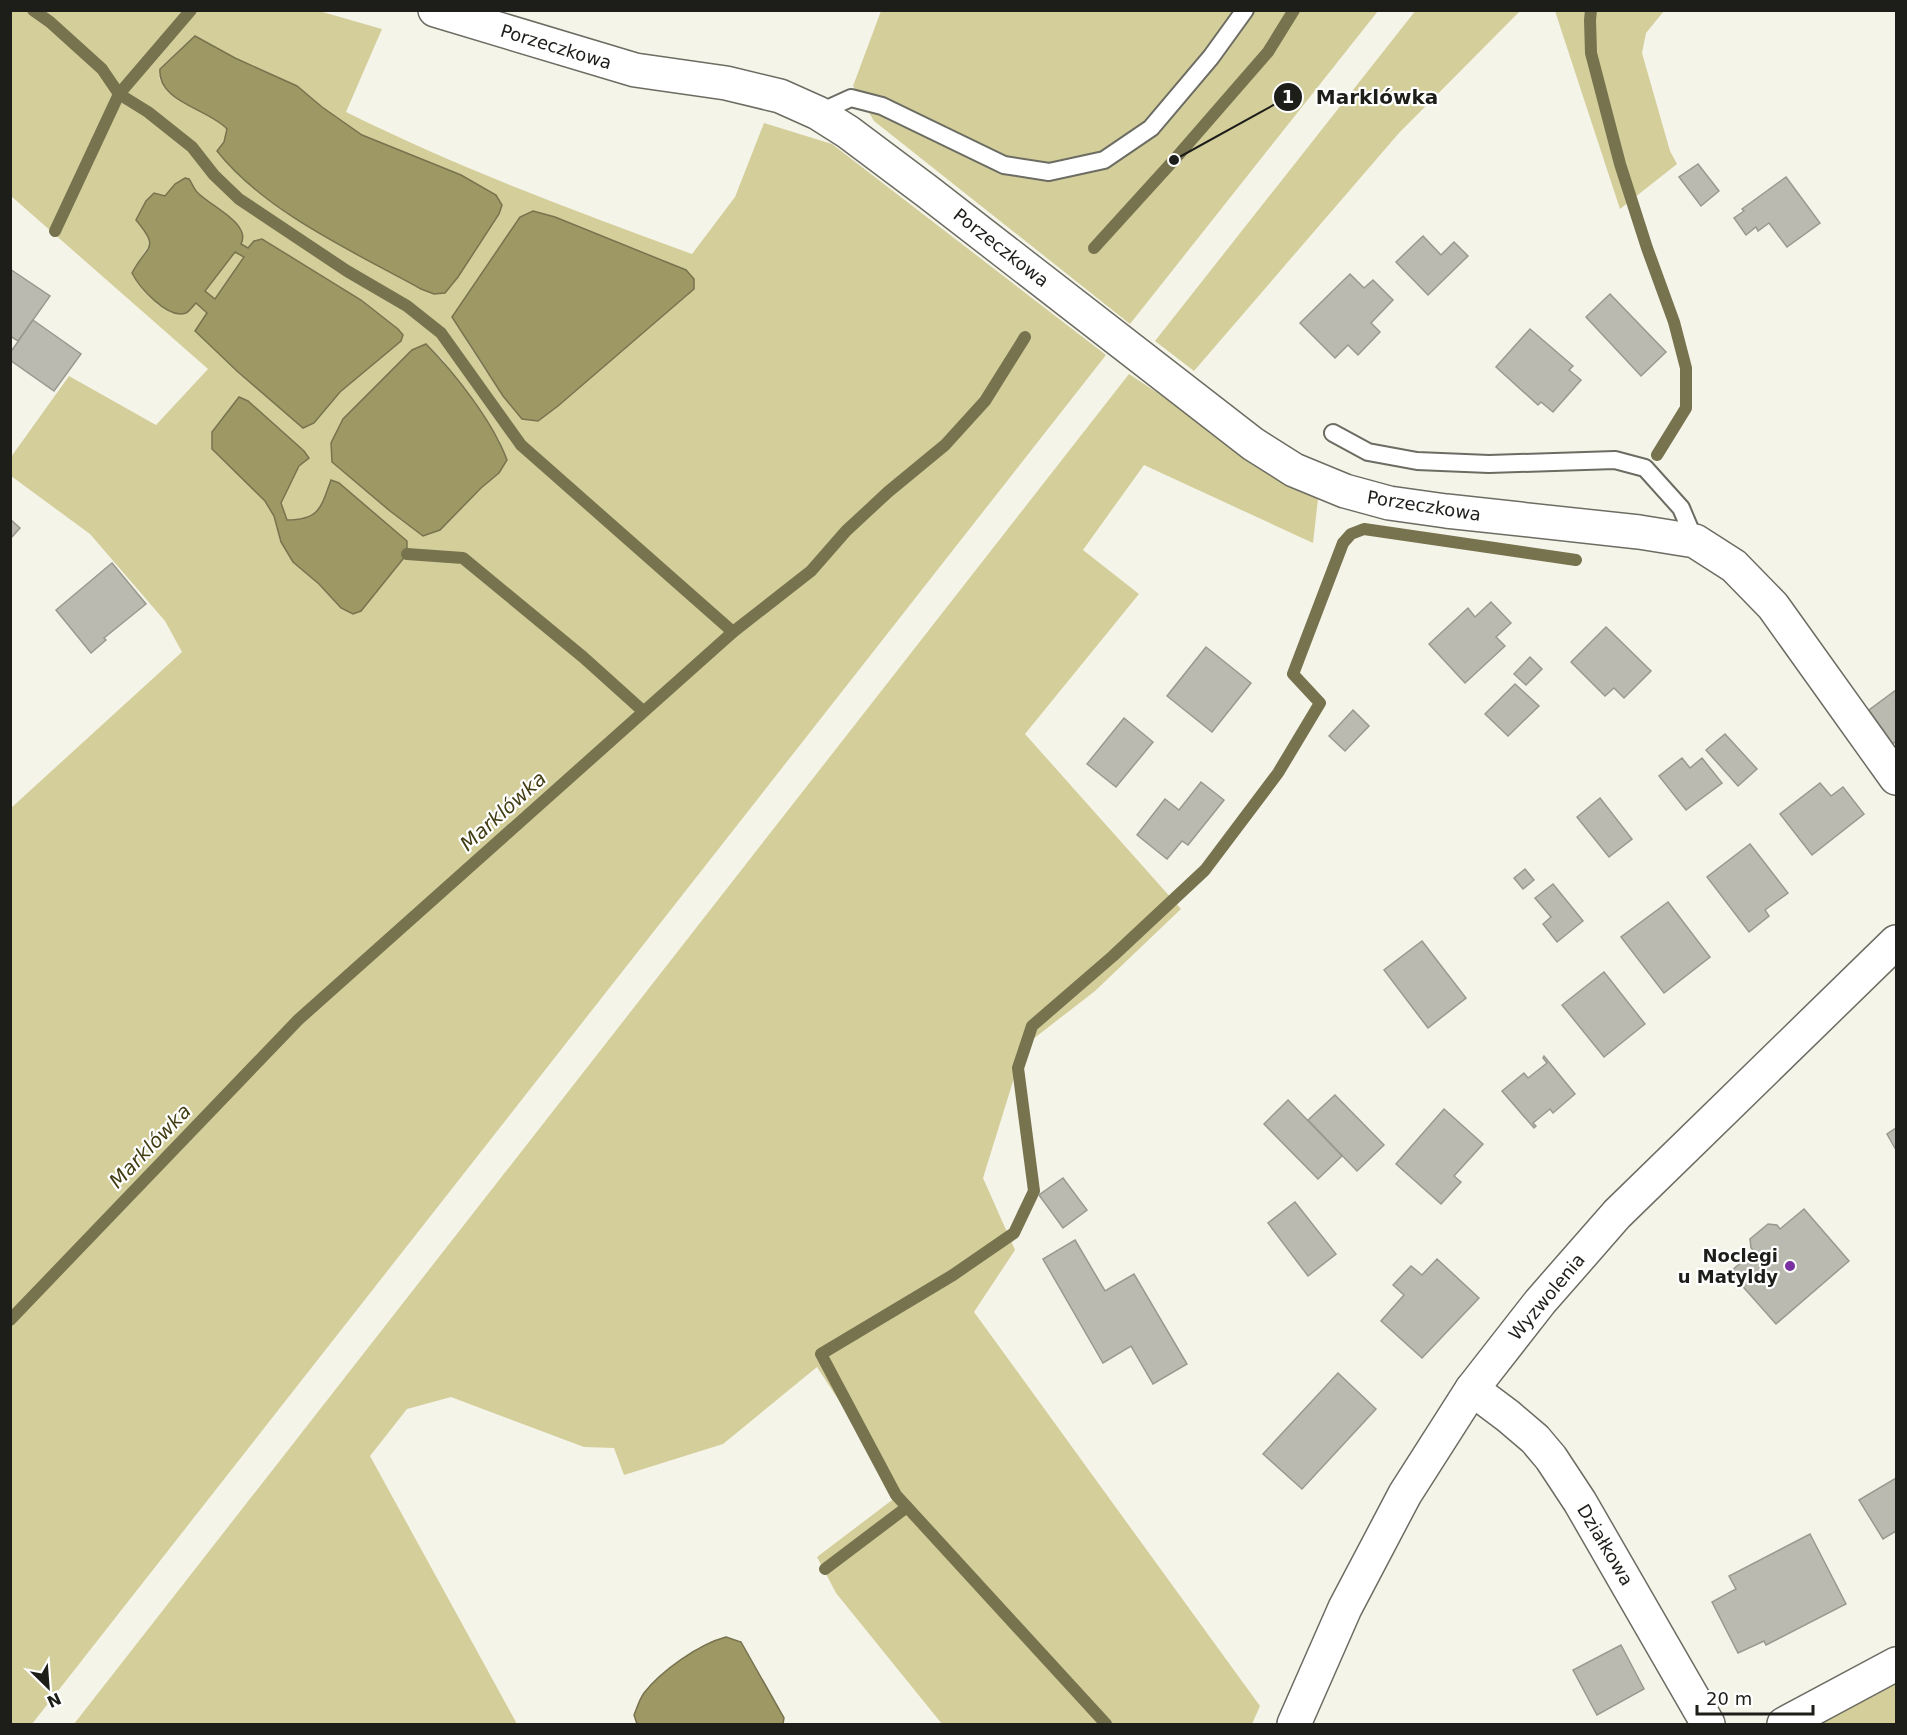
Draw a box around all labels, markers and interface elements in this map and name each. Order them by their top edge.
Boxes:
street label: Porzeczkowa [498,20,614,73]
callout: Marklówka [1273,78,1450,116]
text: Marklówka [1316,85,1438,109]
text: 1 [1282,86,1294,107]
street label: Porzeczkowa [950,204,1053,291]
street label: Porzeczkowa [1366,486,1483,525]
water label: Marklówka [455,766,551,856]
water label: Marklówka [104,1099,196,1193]
place label: Noclegi u Matyldy [1678,1245,1778,1287]
street label: Wyzwolenia [1504,1249,1589,1344]
marker: Noclegi u Matyldy [1783,1259,1797,1273]
street label: Działkowa [1573,1500,1638,1589]
north arrow [18,1657,78,1717]
scale bar [1697,1678,1812,1716]
text: 20 m [1706,1688,1752,1709]
text: N [44,1689,64,1712]

